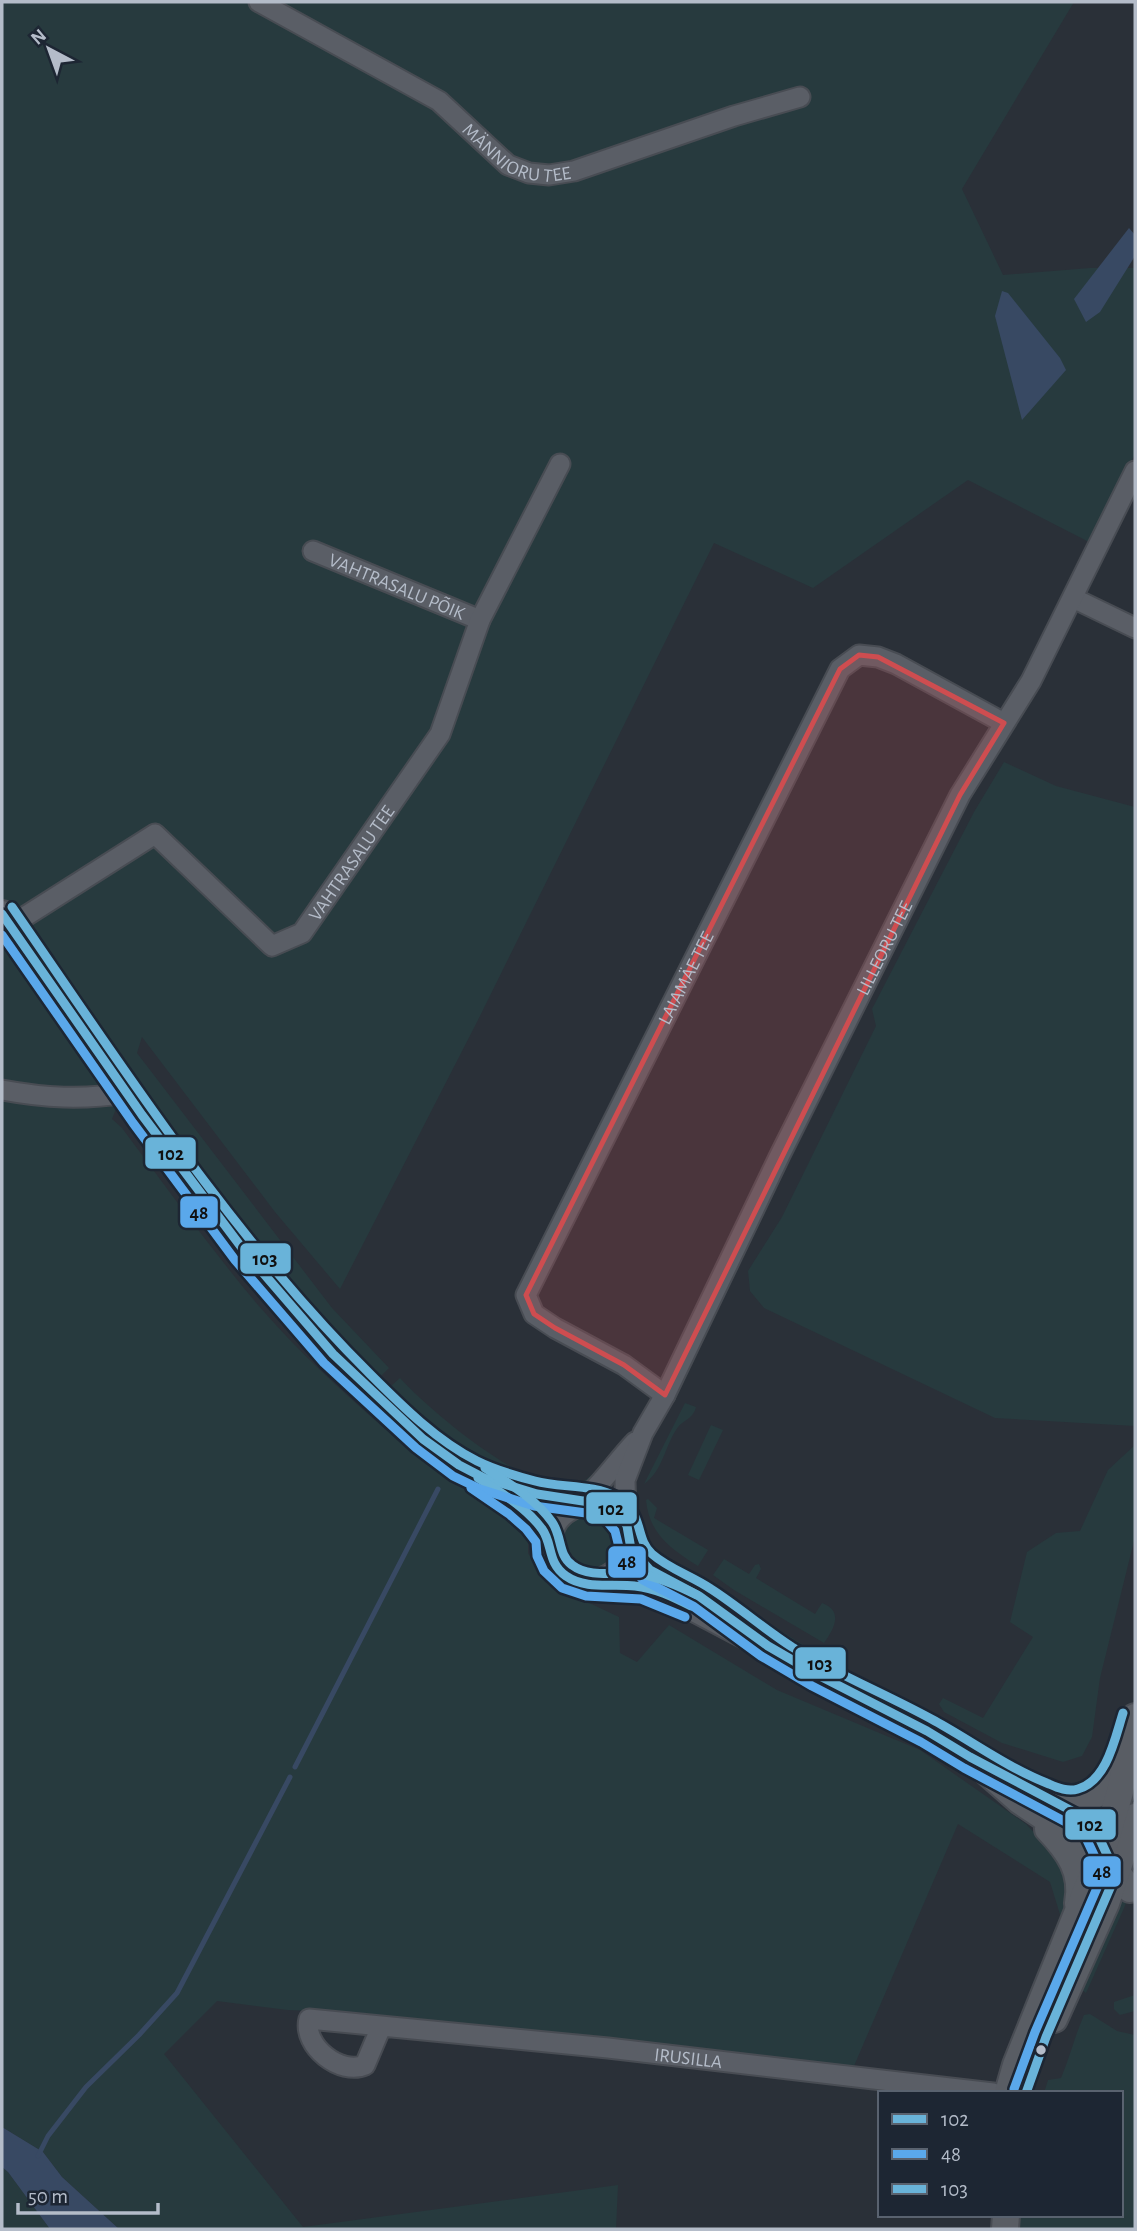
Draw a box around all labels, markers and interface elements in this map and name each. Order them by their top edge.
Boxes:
north arrow [14,14,84,84]
text: N [28,26,50,49]
street label: MÄNNIORU TEE [458,120,572,186]
street label: VAHTRASALU PÕIK [326,551,468,624]
street label: VAHTRASALU TEE [306,802,398,925]
street label: LILLEORU TEE [853,898,916,999]
street label: LAIAMÄE TEE [655,929,718,1028]
line badge: 102 [144,1136,197,1170]
text: 102 [158,1145,184,1164]
line badge: 48 [179,1195,219,1229]
text: 48 [190,1204,208,1223]
line badge: 103 [239,1242,292,1275]
text: 103 [253,1250,277,1269]
line badge: 102 [585,1491,638,1525]
text: 102 [598,1500,624,1519]
line badge: 48 [607,1545,647,1579]
text: 48 [618,1553,636,1572]
line badge: 103 [794,1646,847,1680]
text: 103 [808,1655,832,1674]
line badge: 102 [1064,1808,1117,1841]
text: 102 [1077,1816,1103,1835]
line badge: 48 [1082,1855,1122,1888]
text: 48 [1093,1863,1111,1882]
unlabelled marker [1034,2043,1048,2057]
street label: IRUSILLA [653,2046,723,2072]
legend [878,2091,1123,2217]
text: 102 [941,2109,969,2130]
text: 48 [941,2144,961,2165]
scale bar [18,2172,158,2216]
text: 103 [941,2179,968,2200]
text: 50 m [28,2186,68,2207]

